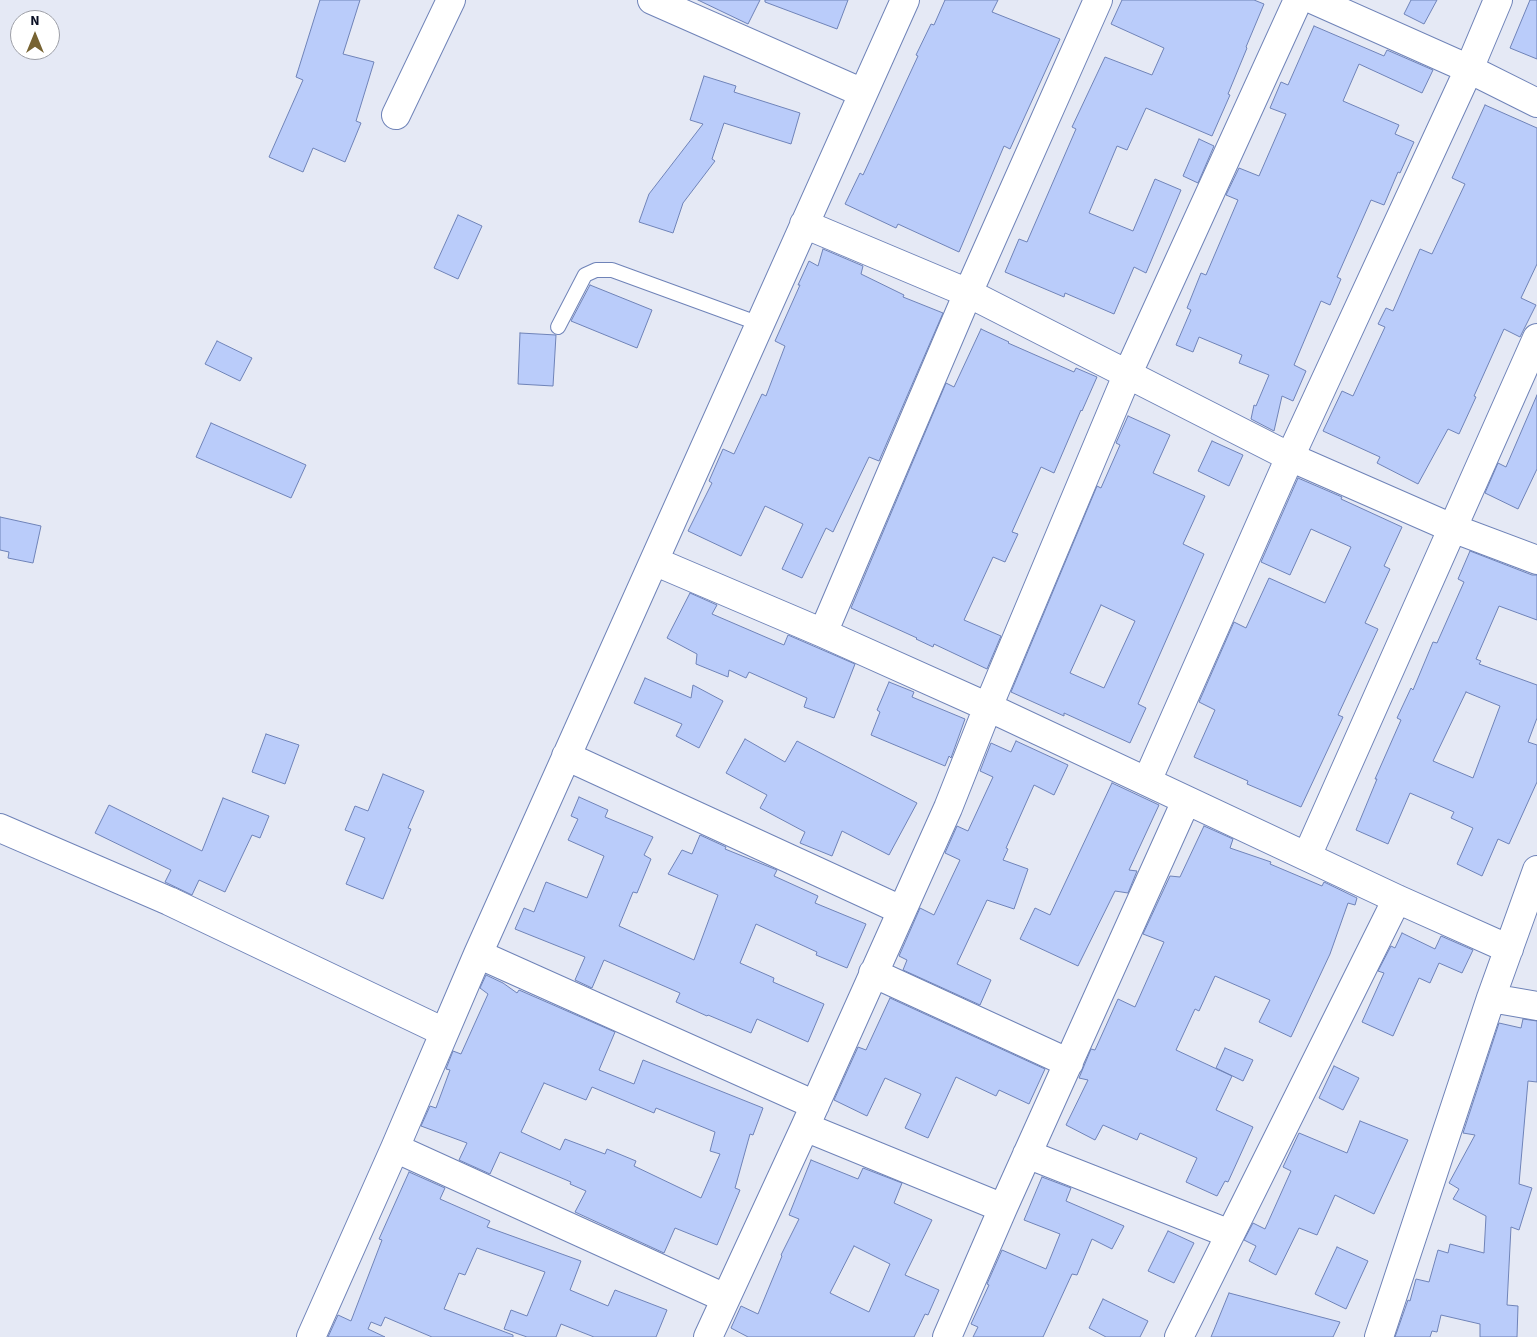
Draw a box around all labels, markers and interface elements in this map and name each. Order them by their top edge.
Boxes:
north arrow [10,10,60,60]
text: N [30,11,40,31]

